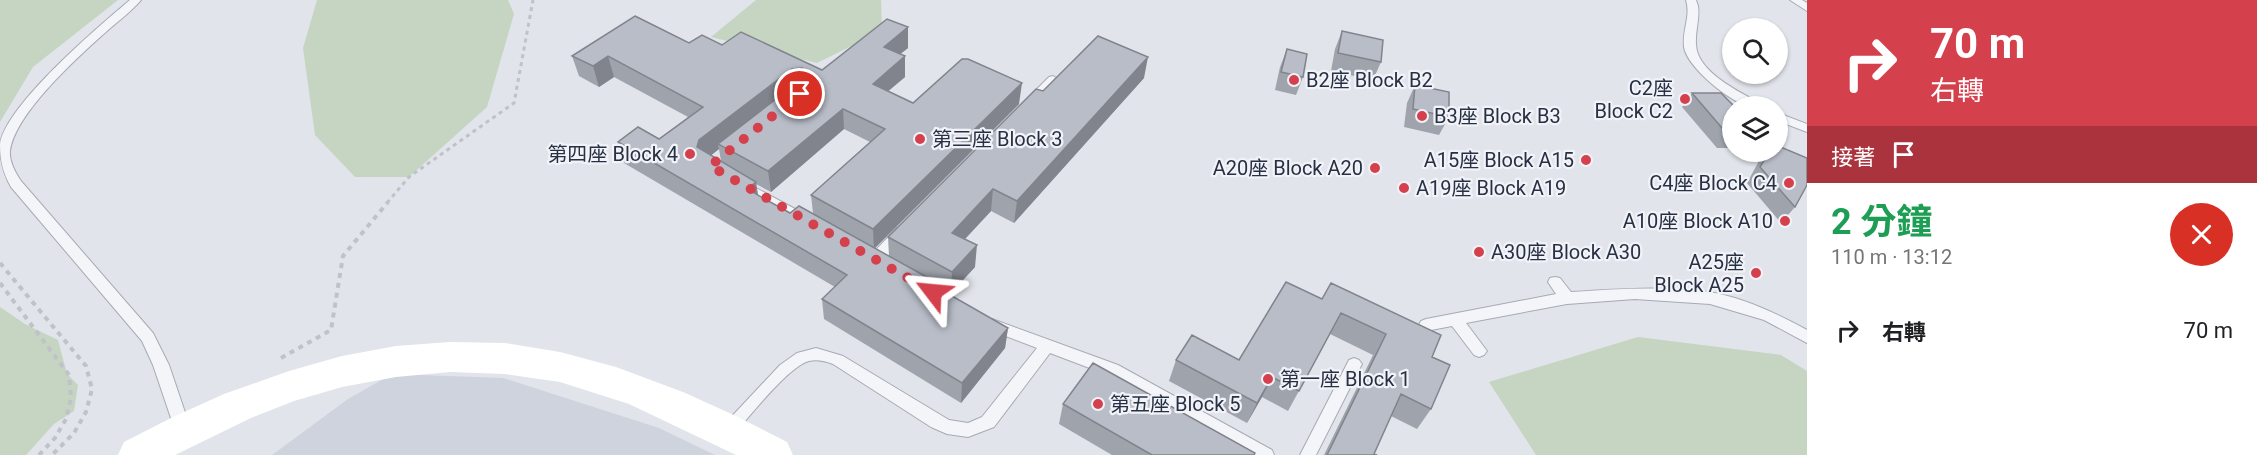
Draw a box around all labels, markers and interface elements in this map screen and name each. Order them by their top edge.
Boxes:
map controls [1722,18,1788,162]
button: search [1722,18,1788,84]
text: 70 m [1930,19,2025,68]
icon: right [1831,24,1909,102]
pin [774,68,825,119]
place label: B2座 Block B2 [1306,68,1433,92]
marker: B2座 Block B2 [1287,73,1301,87]
text: 右轉 [1930,75,1984,107]
place label: C2座 Block C2 [1594,76,1673,123]
icon: arrive [783,77,816,110]
marker: C2座 Block C2 [1678,92,1692,106]
button: layers [1722,96,1788,162]
place label: B3座 Block B3 [1434,104,1561,128]
marker: B3座 Block B3 [1415,109,1429,123]
place label: 第三座 Block 3 [932,127,1063,151]
marker: 第三座 Block 3 [913,132,927,146]
icon: arrive [1887,138,1920,171]
place label: 第四座 Block 4 [548,142,678,166]
text: 接著 [1831,145,1875,170]
marker: 第四座 Block 4 [683,147,697,161]
place label: A15座 Block A15 [1424,148,1574,172]
marker: A15座 Block A15 [1579,153,1593,167]
place label: A20座 Block A20 [1213,156,1363,180]
marker: A20座 Block A20 [1368,161,1382,175]
place label: C4座 Block C4 [1649,171,1777,195]
place label: A19座 Block A19 [1416,176,1566,200]
marker: C4座 Block C4 [1782,176,1796,190]
marker: A19座 Block A19 [1397,181,1411,195]
text: 2 分鐘 [1831,201,1933,243]
button: close [2170,203,2233,266]
place label: A10座 Block A10 [1623,209,1773,233]
marker: A10座 Block A10 [1778,214,1792,228]
place label: A30座 Block A30 [1491,240,1641,264]
marker: A30座 Block A30 [1472,245,1486,259]
text: 110 m · 13:12 [1831,245,1952,269]
place label: A25座 Block A25 [1654,250,1744,297]
position arrow [901,260,965,324]
marker: A25座 Block A25 [1749,266,1763,280]
icon: right [1831,314,1864,347]
text: 70 m [2184,318,2233,343]
text: 右轉 [1882,320,1926,345]
place label: 第一座 Block 1 [1280,367,1411,391]
marker: 第一座 Block 1 [1261,372,1275,386]
place label: 第五座 Block 5 [1110,392,1241,416]
marker: 第五座 Block 5 [1091,397,1105,411]

